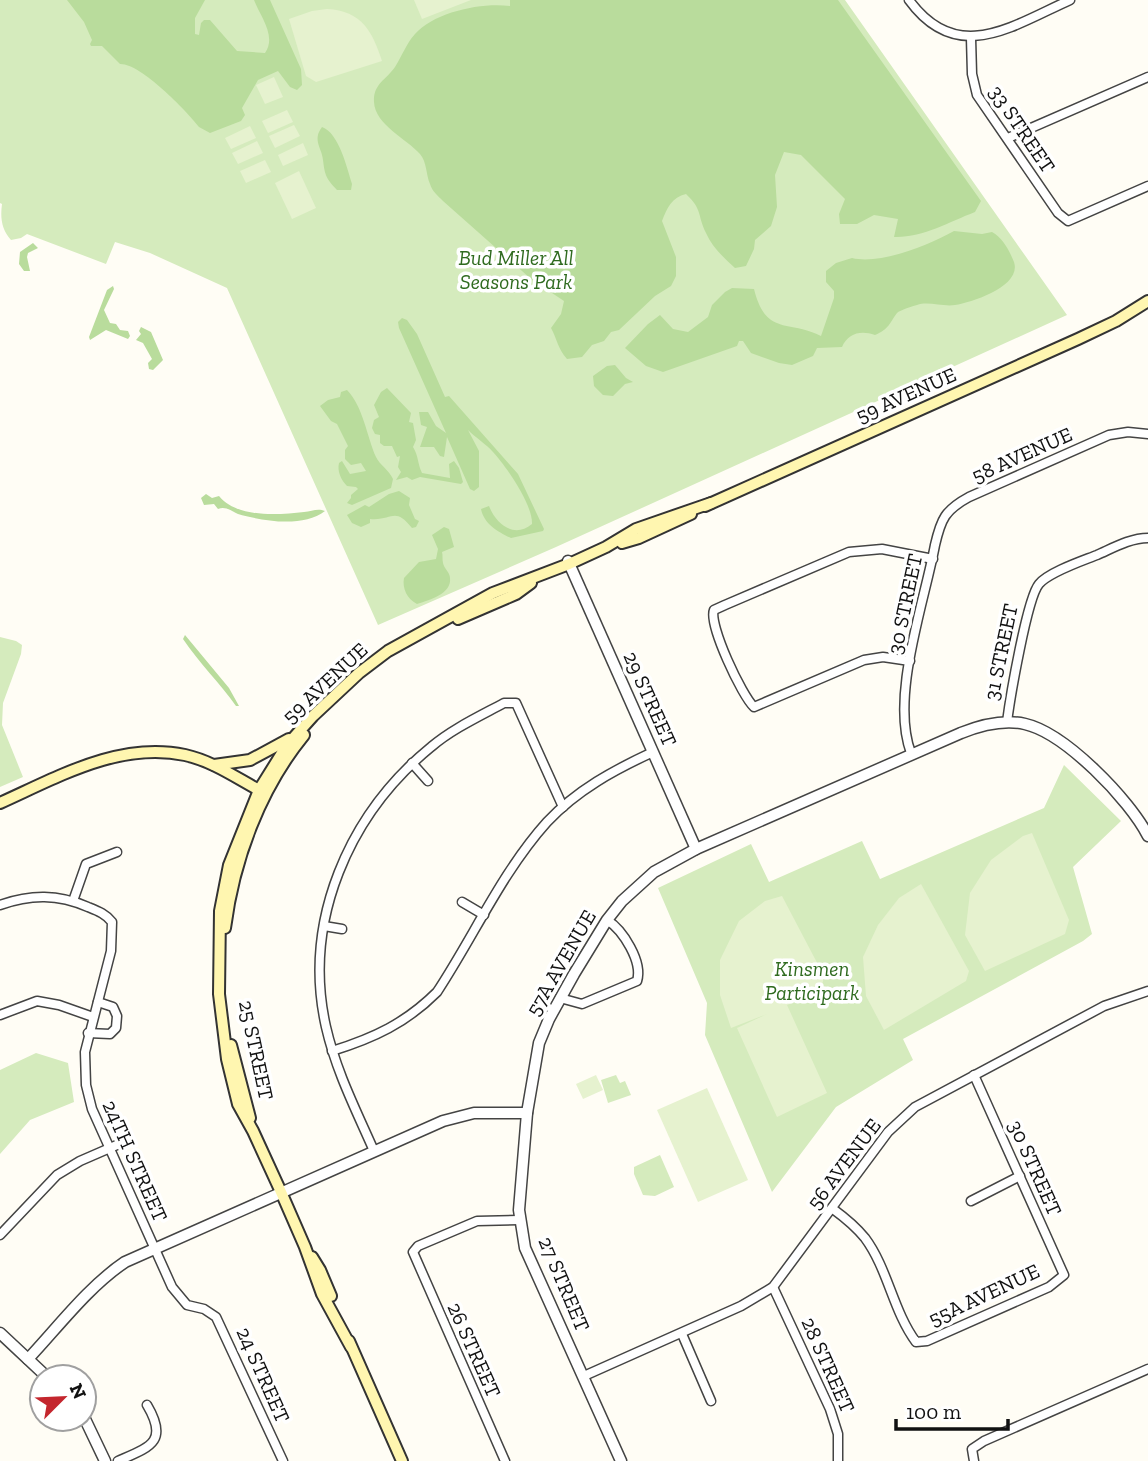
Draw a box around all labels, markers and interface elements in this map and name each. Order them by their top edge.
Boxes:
street label: 33 STREET [984,80,1061,177]
park label: Bud Miller All Seasons Park [458,245,574,294]
street label: 59 AVENUE [852,361,960,428]
street label: 58 AVENUE [968,421,1076,488]
street label: 30 STREET [882,551,927,656]
street label: 31 STREET [978,601,1023,702]
street label: 59 AVENUE [277,637,372,728]
street label: 29 STREET [618,647,683,750]
street label: 57A AVENUE [520,905,601,1020]
park label: Kinsmen Participark [765,956,859,1005]
street label: 25 STREET [234,998,279,1102]
street label: 24TH STREET [98,1096,173,1225]
street label: 56 AVENUE [801,1113,886,1214]
street label: 30 STREET [1003,1116,1068,1219]
street label: 27 STREET [533,1233,596,1335]
street label: 55A AVENUE [924,1258,1043,1331]
street label: 26 STREET [442,1298,507,1401]
street label: 28 STREET [796,1313,861,1416]
street label: 24 STREET [231,1323,296,1426]
north arrow [28,1363,98,1433]
text: N [65,1380,92,1403]
scale bar [896,1388,1008,1432]
text: 100 m [906,1399,961,1424]

